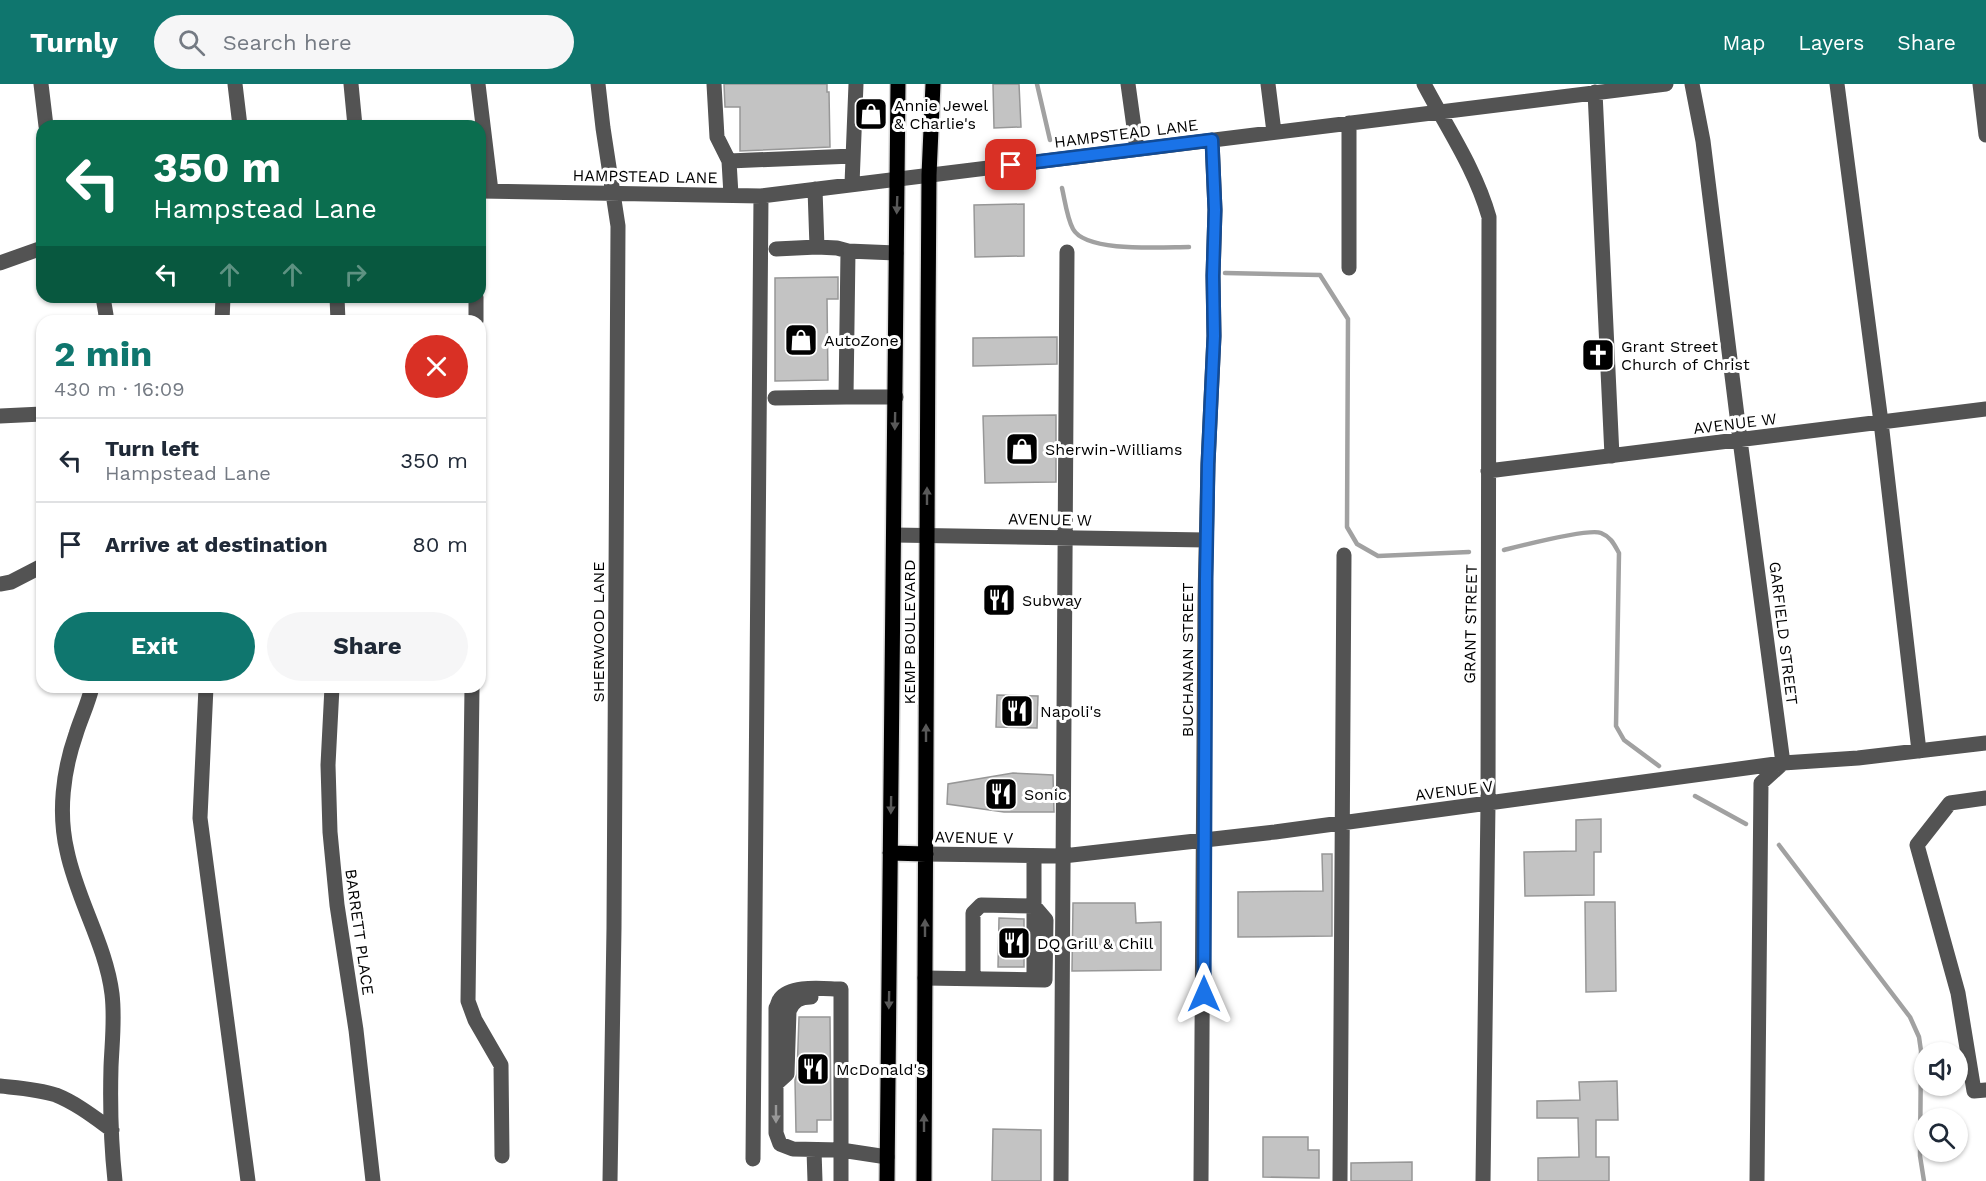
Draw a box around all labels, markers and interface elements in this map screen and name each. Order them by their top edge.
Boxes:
search box [154,15,574,69]
text: Turnly [30,26,118,59]
icon: search [175,26,208,59]
text: Search here [223,30,352,55]
text: Map [1722,30,1765,55]
text: Layers [1798,30,1864,55]
text: Share [1897,30,1956,55]
shop icon: Annie Jewel & Charlie's [853,96,889,132]
place label: Annie Jewel & Charlie's [894,96,988,133]
street label: HAMPSTEAD LANE [1053,115,1199,152]
pin [985,139,1036,190]
text: 350 m [153,143,281,192]
icon: left [54,144,132,222]
icon: arrive [994,148,1027,181]
street label: HAMPSTEAD LANE [572,166,718,187]
text: Hampstead Lane [153,193,377,225]
one-way arrow [893,196,902,215]
icon: left [150,258,183,291]
icon: ahead [213,258,246,291]
icon: ahead [276,258,309,291]
icon: right [339,258,372,291]
shop icon: AutoZone [783,322,819,358]
place label: AutoZone [824,331,899,350]
text: 2 min [54,333,152,375]
button: close [405,335,468,398]
church icon: Grant Street Church of Christ [1580,337,1616,373]
place label: Grant Street Church of Christ [1621,337,1750,374]
text: 430 m · 16:09 [54,377,185,401]
street label: AVENUE W [1692,409,1778,438]
one-way arrow [891,412,900,431]
shop icon: Sherwin-Williams [1004,431,1040,467]
text: Turn left [105,436,199,461]
place label: Sherwin-Williams [1045,440,1183,459]
icon: left [54,444,87,477]
text: 350 m [400,448,468,473]
text: Hampstead Lane [105,461,271,485]
one-way arrow [922,486,932,505]
street label: AVENUE W [1008,509,1092,530]
icon: arrive [54,528,87,561]
text: Arrive at destination [105,532,328,557]
text: 80 m [412,532,468,557]
street label: KEMP BOULEVARD [900,560,919,704]
street label: GARFIELD STREET [1765,560,1802,706]
street label: SHERWOOD LANE [589,562,608,703]
street label: GRANT STREET [1460,564,1481,684]
restaurant icon: Subway [981,582,1017,618]
street label: BUCHANAN STREET [1178,582,1197,737]
place label: Subway [1022,591,1083,610]
button: Exit [54,612,255,681]
button: Share [267,612,468,681]
restaurant icon: Napoli's [999,693,1035,729]
place label: Napoli's [1040,702,1101,721]
one-way arrow [921,723,931,742]
restaurant icon: Sonic [983,776,1019,812]
street label: AVENUE V [1414,776,1494,805]
place label: Sonic [1024,785,1067,804]
one-way arrow [886,796,896,815]
street label: AVENUE V [934,827,1014,848]
street label: BARRETT PLACE [341,868,378,996]
one-way arrow [920,918,930,937]
restaurant icon: DQ Grill & Chill [996,925,1032,961]
place label: DQ Grill & Chill [1037,934,1153,953]
position arrow [1172,962,1236,1026]
one-way arrow [884,991,894,1010]
map controls [1914,1042,1968,1162]
button: sound [1914,1042,1968,1096]
restaurant icon: McDonald's [795,1051,831,1087]
place label: McDonald's [836,1060,926,1079]
one-way arrow [771,1104,781,1123]
button: search [1914,1108,1968,1162]
one-way arrow [919,1113,929,1132]

